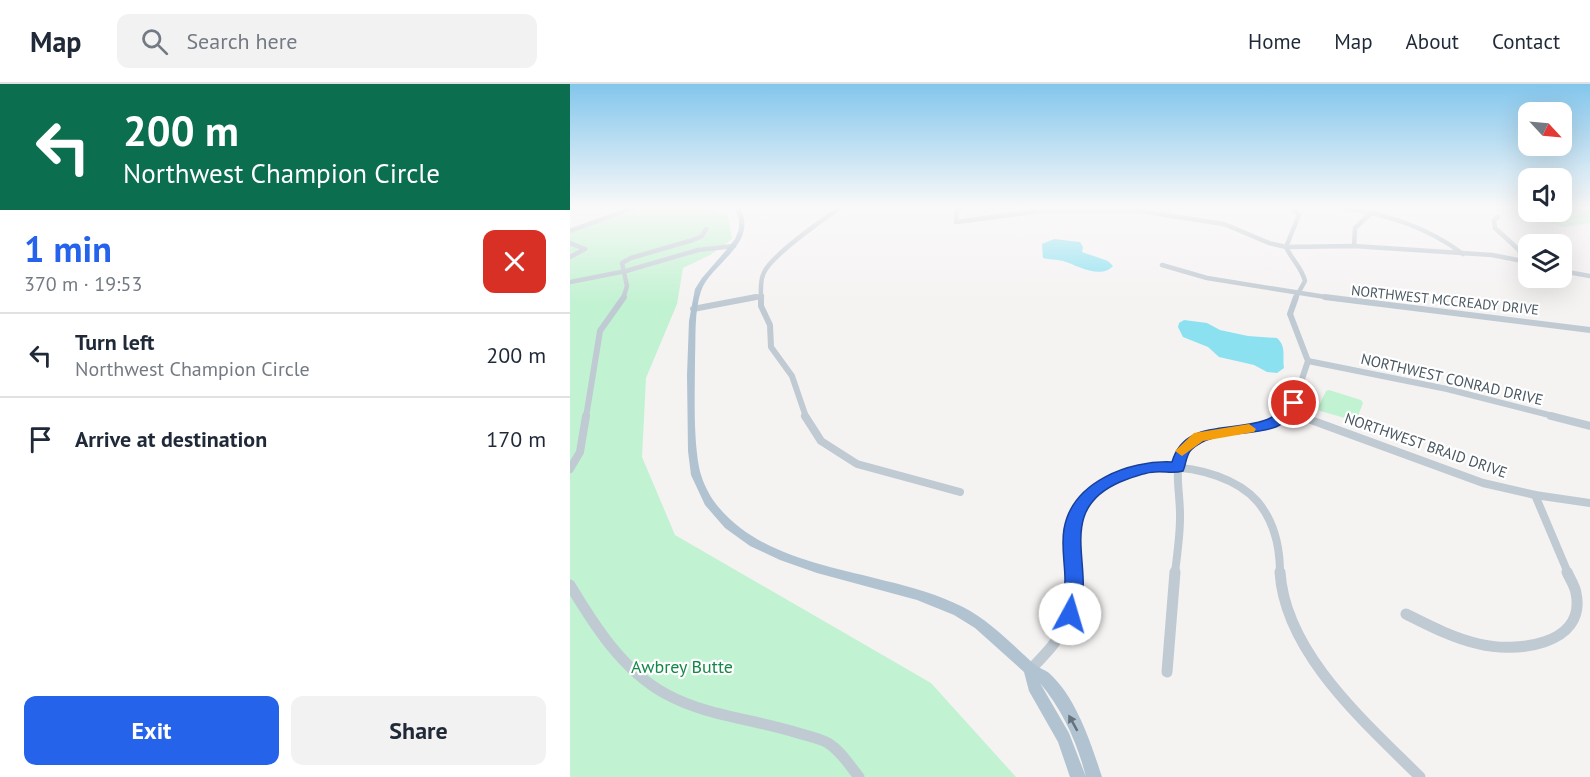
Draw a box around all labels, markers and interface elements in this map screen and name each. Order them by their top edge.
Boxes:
search box [117,14,537,68]
text: Map [30,23,81,60]
icon: search [138,25,171,58]
text: Search here [186,27,297,55]
text: Home [1248,28,1301,55]
text: Map [1334,28,1373,55]
text: About [1406,28,1459,55]
text: Contact [1492,28,1560,55]
north arrow [1518,102,1572,156]
map controls [1518,102,1572,288]
text: 200 m [123,103,239,158]
icon: left [24,108,102,186]
text: Northwest Champion Circle [123,156,440,190]
button: sound [1518,168,1572,222]
text: 1 min [24,225,112,272]
button: close [483,230,546,293]
button: layers [1518,234,1572,288]
text: 370 m · 19:53 [24,271,142,297]
street label: NORTHWEST MCCREADY DRIVE [1350,281,1540,319]
text: Turn left [75,328,155,356]
icon: left [24,339,57,372]
text: 200 m [486,341,546,369]
street label: NORTHWEST CONRAD DRIVE [1359,349,1545,409]
text: Northwest Champion Circle [75,356,310,382]
pin [1268,377,1319,428]
icon: arrive [1277,386,1310,419]
street label: NORTHWEST BRAID DRIVE [1342,408,1510,482]
icon: arrive [24,423,57,456]
text: Arrive at destination [75,425,267,453]
text: 170 m [486,425,546,453]
position arrow [1038,582,1102,646]
park label: Awbrey Butte [631,655,733,678]
button: Exit [24,696,279,765]
button: Share [291,696,546,765]
one-way arrow [1068,714,1078,731]

